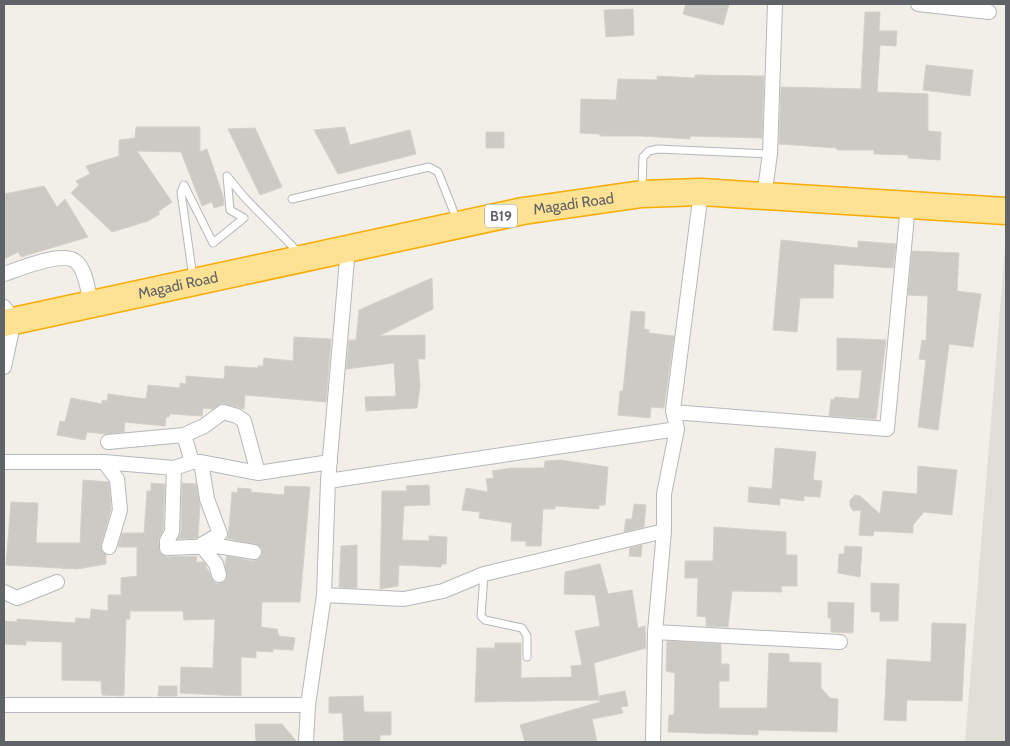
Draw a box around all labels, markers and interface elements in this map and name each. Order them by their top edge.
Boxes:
street label: Magadi Road [532,189,615,218]
road number: B19 [485,205,517,228]
street label: Magadi Road [136,268,220,303]

